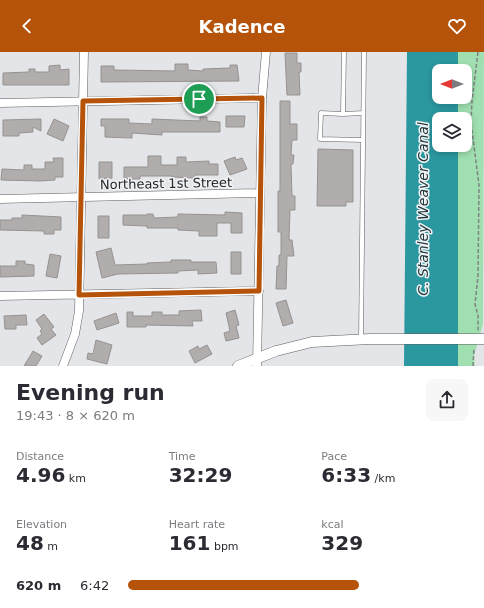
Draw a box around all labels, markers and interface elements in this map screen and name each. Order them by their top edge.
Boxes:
icon: back [16,15,38,37]
icon: heart [446,15,468,37]
text: Kadence [199,16,285,37]
north arrow [432,64,472,104]
map controls [432,64,472,152]
pin [182,82,216,116]
icon: arrive [188,88,210,110]
button: layers [432,112,472,152]
water label: C. Stanley Weaver Canal [415,122,431,296]
street label: Northeast 1st Street [100,175,232,192]
button: share [426,379,468,421]
text: Evening run [16,380,165,405]
text: 19:43 · 8 × 620 m [16,408,135,423]
text: Distance [16,450,64,463]
text: Time [169,450,196,463]
text: Pace [321,450,347,463]
text: 4.96 [16,463,65,487]
text: 32:29 [169,463,232,487]
text: 6:33 [321,463,371,487]
text: km [65,472,86,485]
text: /km [371,472,395,485]
text: Elevation [16,518,67,531]
text: Heart rate [169,518,225,531]
text: kcal [321,518,344,531]
text: 48 [16,531,44,555]
text: 161 [169,531,210,555]
text: 329 [321,531,363,555]
text: m [44,540,58,553]
text: bpm [210,540,239,553]
text: 620 m [16,578,61,593]
text: 6:42 [80,578,109,593]

